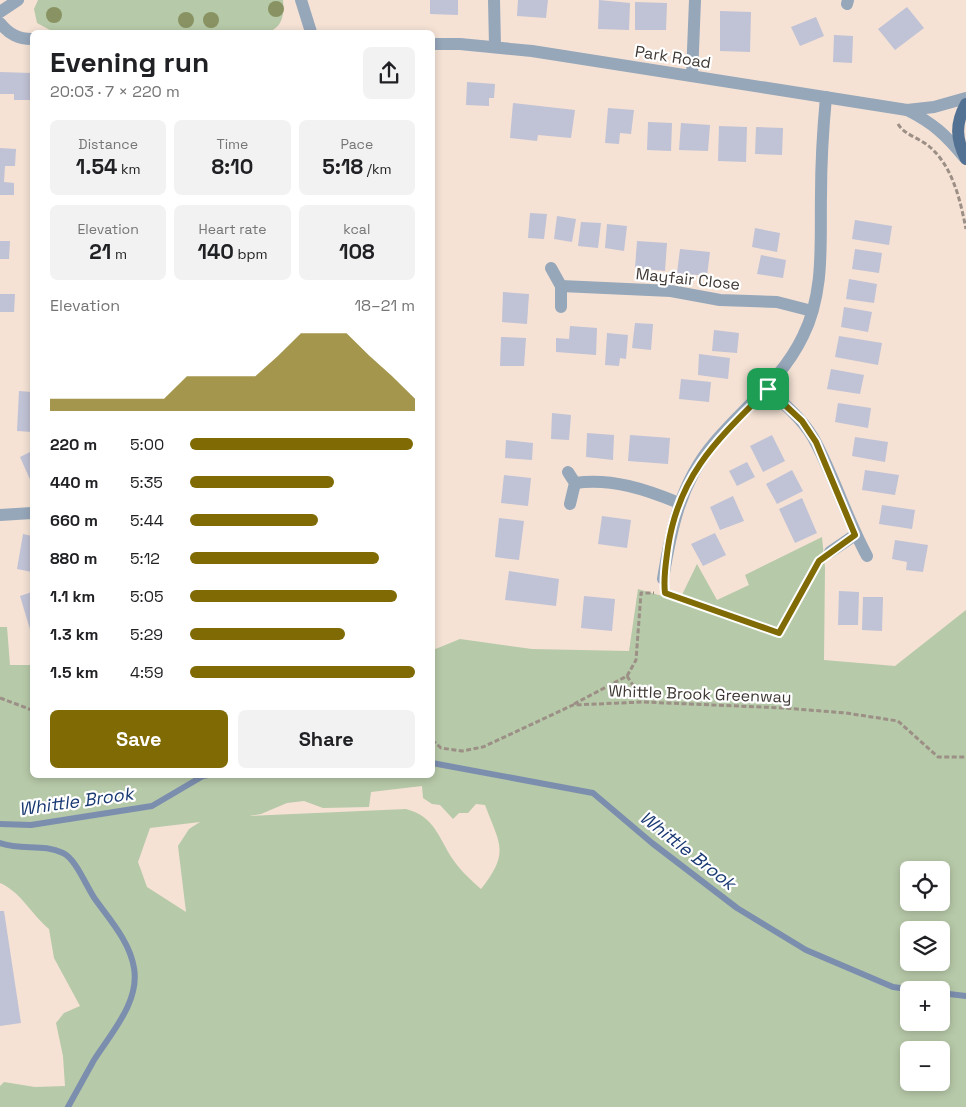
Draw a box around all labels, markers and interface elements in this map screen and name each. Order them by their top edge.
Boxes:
street label: Park Road [633,41,713,73]
text: Evening run [50,44,209,80]
button: share [363,47,415,99]
text: 20:03 · 7 × 220 m [50,81,180,102]
text: Distance [78,135,138,153]
text: Time [217,135,248,153]
text: Pace [340,135,373,153]
text: 1.54 [76,153,117,180]
text: 8:10 [212,153,253,180]
text: 5:18 [322,153,363,180]
text: km [117,160,141,178]
text: /km [363,160,391,178]
text: Elevation [77,220,139,238]
text: Heart rate [199,220,266,238]
text: kcal [343,220,370,238]
text: 21 [89,238,111,265]
text: 140 [197,238,234,265]
text: 108 [339,238,375,265]
text: m [111,245,127,263]
text: bpm [234,245,268,263]
street label: Mayfair Close [635,263,741,295]
text: Elevation [50,295,120,316]
text: 18–21 m [354,295,415,316]
pin [747,368,789,410]
icon: arrive [754,375,782,403]
text: 220 m [50,434,97,455]
text: 5:00 [130,434,164,455]
text: 440 m [50,472,98,493]
text: 5:35 [130,472,163,493]
text: 660 m [50,510,98,531]
text: 5:44 [130,510,164,531]
text: 880 m [50,548,97,569]
text: 5:12 [130,548,160,569]
text: 1.1 km [50,586,95,607]
text: 5:05 [130,586,163,607]
text: 1.3 km [50,624,98,645]
text: 5:29 [130,624,163,645]
text: 1.5 km [50,662,98,683]
text: 4:59 [130,662,163,683]
street label: Whittle Brook Greenway [608,680,792,708]
button: Save [50,710,228,768]
button: Share [238,710,415,768]
water label: Whittle Brook [17,781,137,820]
water label: Whittle Brook [636,805,742,896]
map controls [900,861,950,1091]
button: locate [900,861,950,911]
button: layers [900,921,950,971]
button: + [900,981,950,1031]
button: − [900,1041,950,1091]

